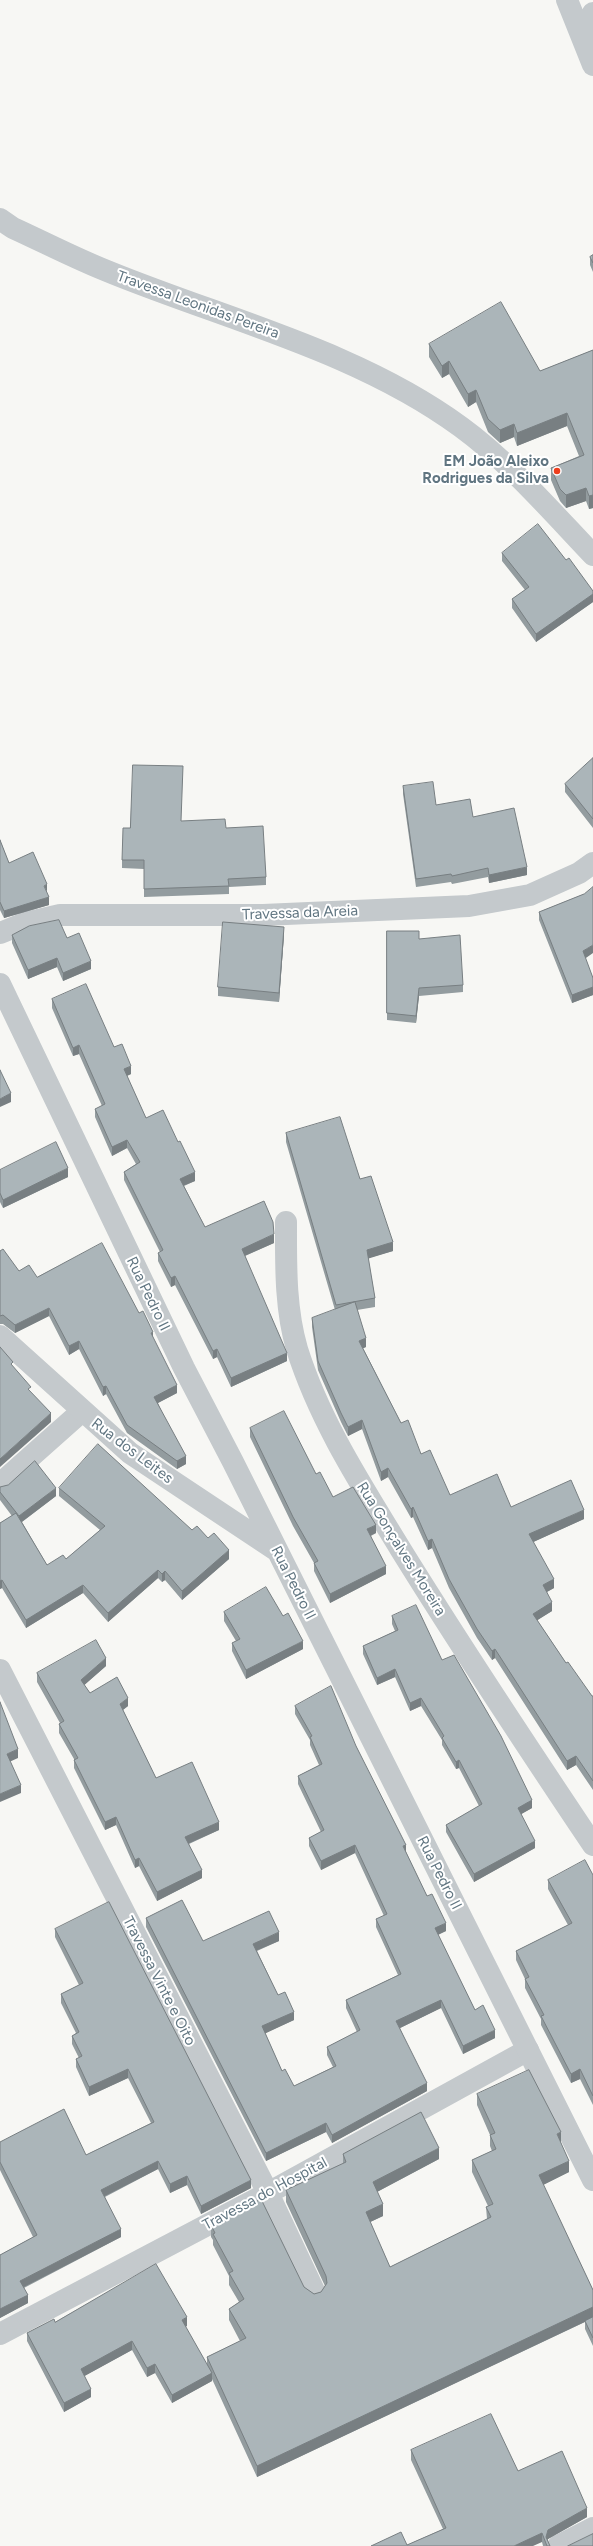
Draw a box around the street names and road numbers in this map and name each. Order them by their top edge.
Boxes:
street label: Travessa Leonidas Pereira [114,267,282,343]
street label: Travessa da Areia [242,902,358,924]
street label: Rua Pedro II [122,1254,174,1334]
street label: Rua dos Leites [88,1414,176,1488]
street label: Rua Gonçalves Moreira [353,1479,449,1619]
street label: Rua Pedro II [267,1543,319,1623]
street label: Rua Pedro II [413,1833,465,1913]
street label: Travessa Vinte e Oito [119,1913,199,2049]
street label: Travessa do Hospital [200,2154,330,2234]

